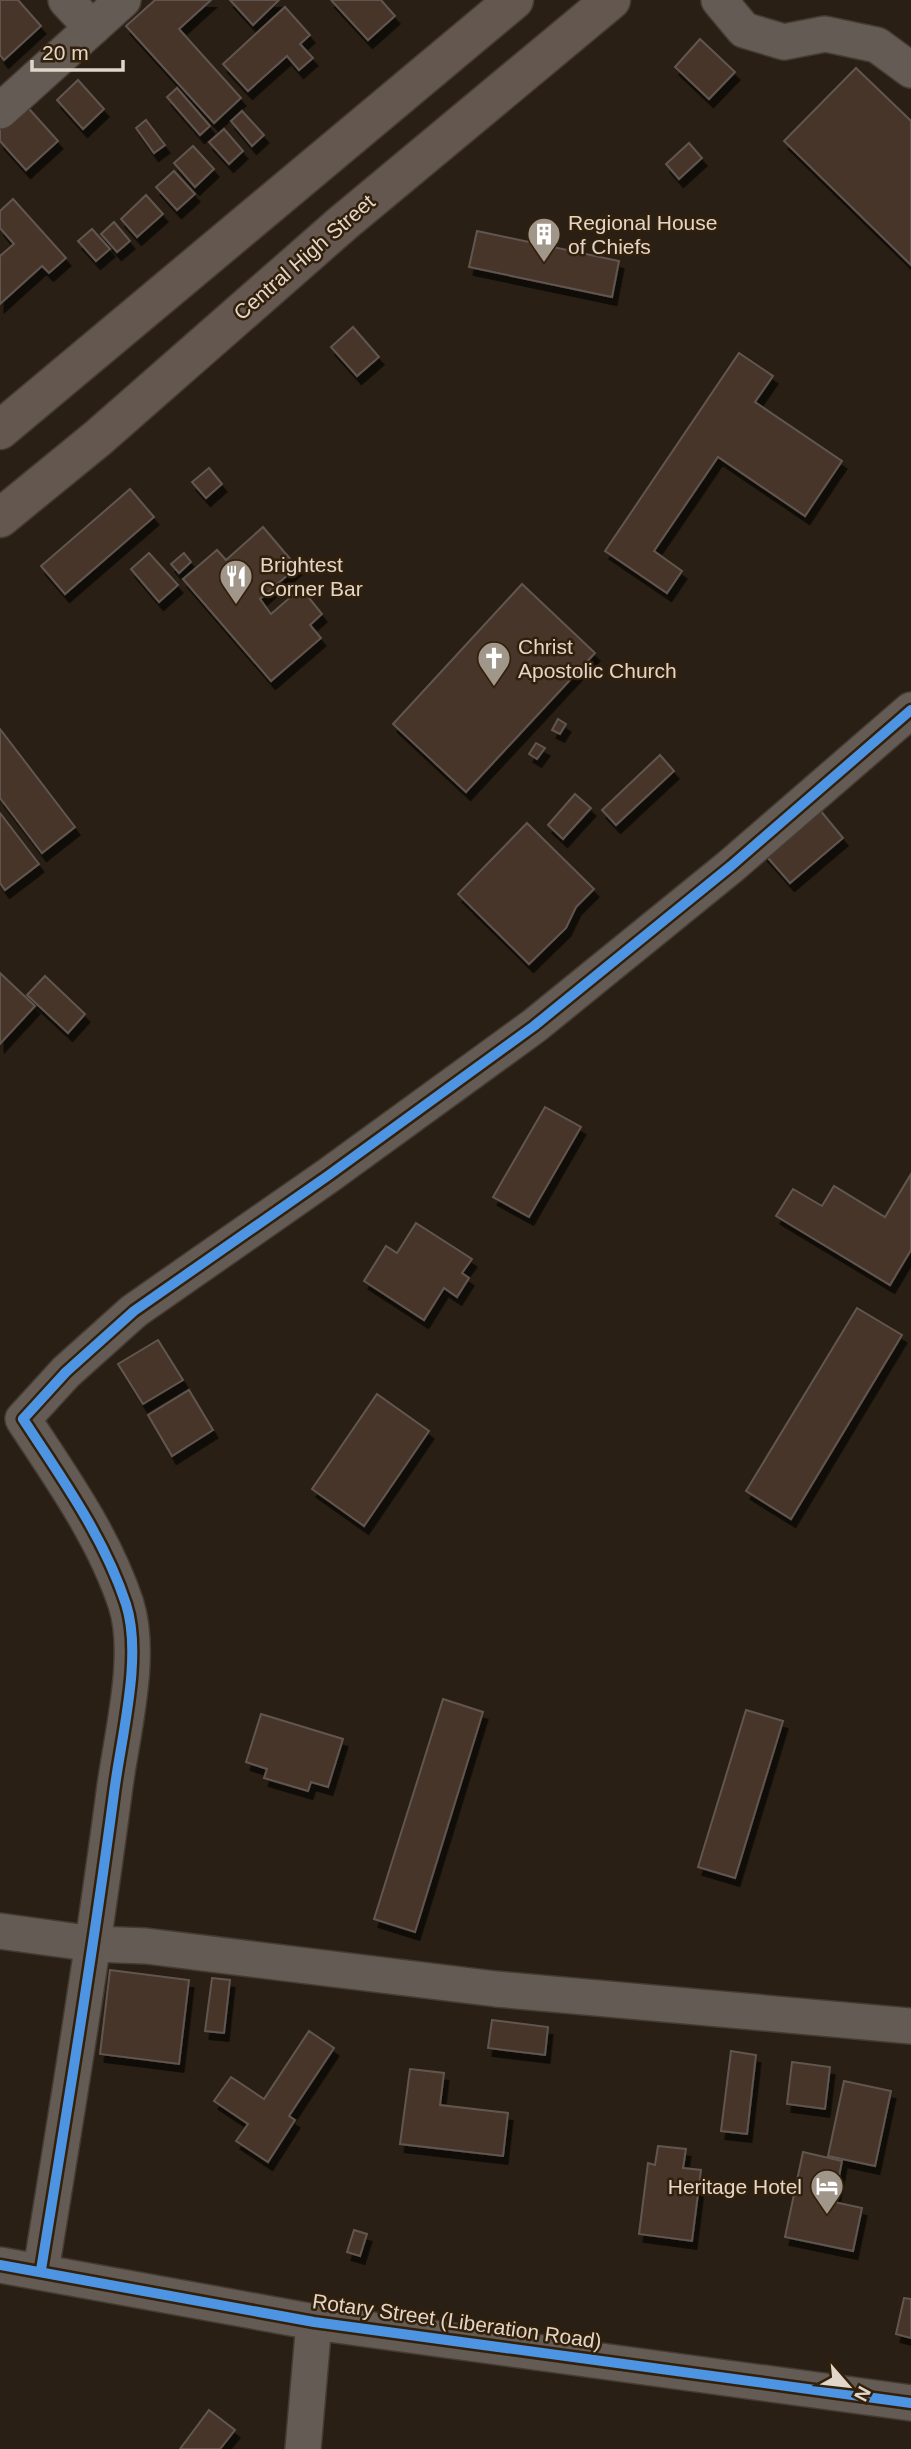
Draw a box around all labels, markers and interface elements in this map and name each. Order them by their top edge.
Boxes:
scale bar [32,28,122,72]
text: 20 m [42,41,89,64]
street label: Central High Street [229,190,379,324]
place label: Regional House of Chiefs [568,211,717,258]
building icon: Regional House of Chiefs [525,215,563,264]
place label: Brightest Corner Bar [260,553,363,600]
restaurant icon: Brightest Corner Bar [217,557,255,606]
place label: Christ Apostolic Church [518,635,677,682]
church icon: Christ Apostolic Church [475,639,513,688]
hotel icon: Heritage Hotel [808,2167,846,2216]
place label: Heritage Hotel [668,2175,802,2198]
street label: Rotary Street (Liberation Road) [311,2289,603,2353]
north arrow [813,2351,883,2421]
text: N [850,2383,875,2405]

